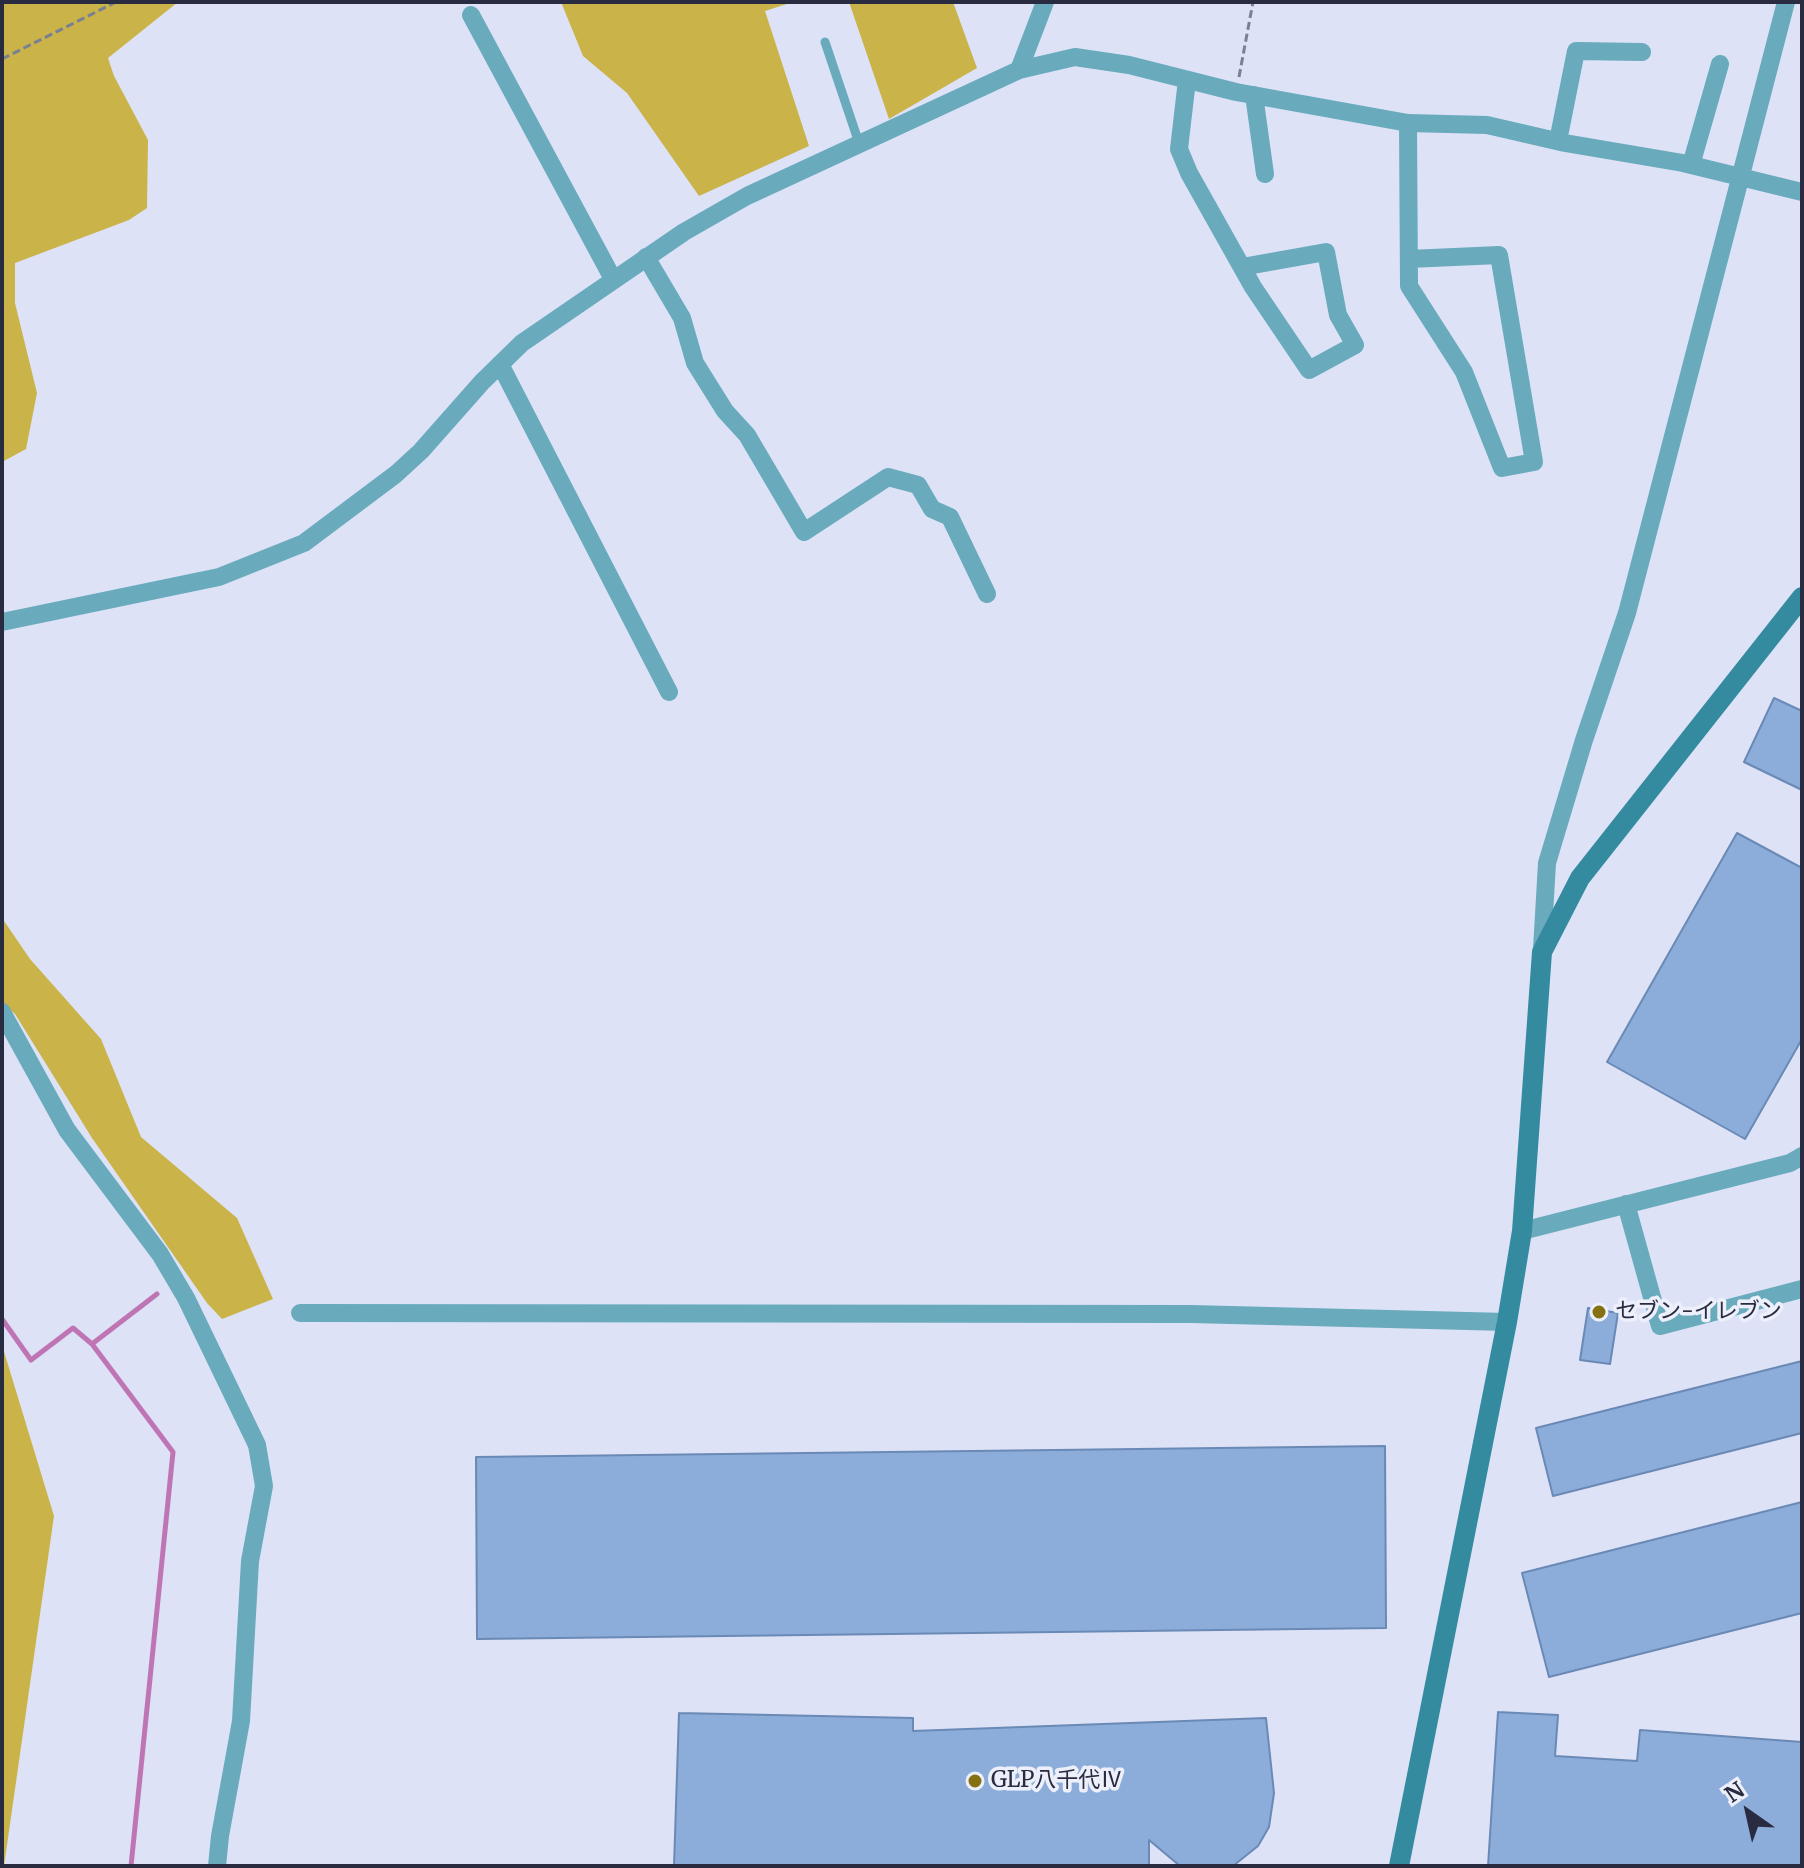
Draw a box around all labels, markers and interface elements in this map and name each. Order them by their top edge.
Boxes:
place label: セブン-イレブン [1615,1299,1782,1325]
marker: セブン-イレブン [1590,1303,1608,1321]
place label: GLP八千代Ⅳ [991,1768,1122,1794]
marker: GLP八千代Ⅳ [966,1772,984,1790]
north arrow [1708,1772,1788,1852]
text: N [1720,1776,1750,1809]

